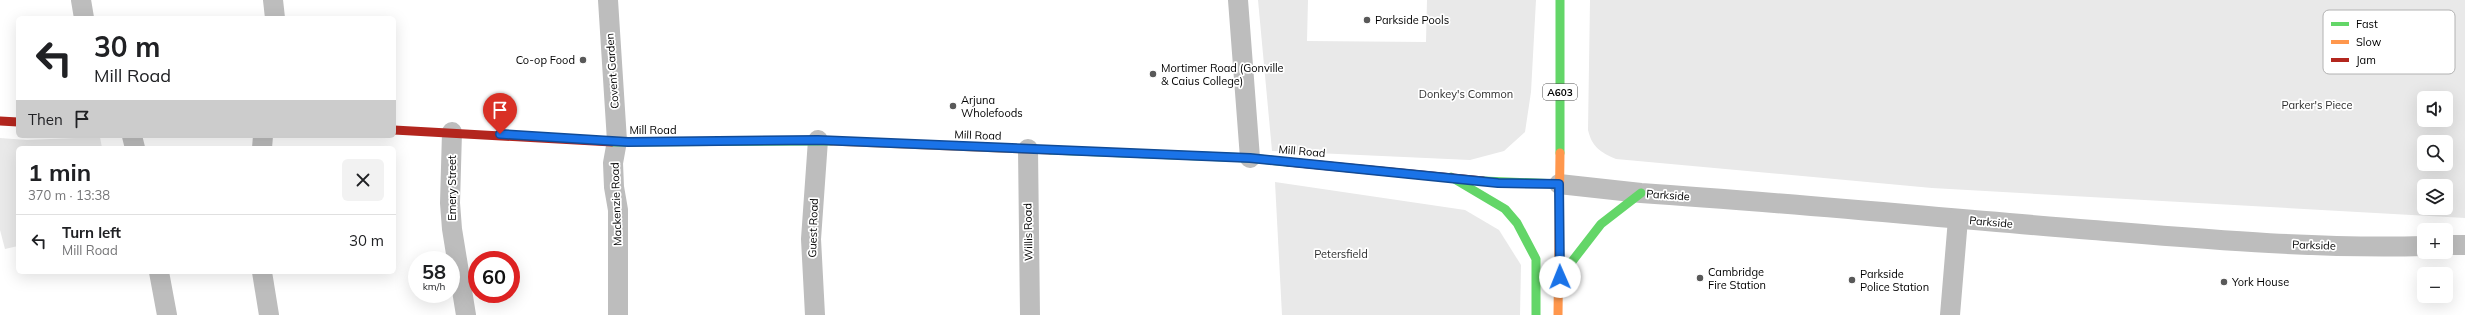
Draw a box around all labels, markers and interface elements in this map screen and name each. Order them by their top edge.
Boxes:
legend [2323,10,2455,74]
place label: Parkside Pools [1375,13,1449,27]
marker: Parkside Pools [1362,15,1372,25]
text: Fast [2356,17,2378,31]
text: 30 m [94,29,160,64]
icon: left [28,32,80,84]
street label: Covent Garden [602,33,622,109]
text: Slow [2356,35,2382,49]
place label: Co-op Food [516,53,575,67]
text: Jam [2356,53,2376,67]
marker: Co-op Food [578,55,588,65]
place label: Mortimer Road (Gonville & Caius College) [1161,61,1284,88]
text: Mill Road [94,64,171,87]
marker: Mortimer Road (Gonville & Caius College) [1148,69,1158,79]
road number: A603 [1543,84,1577,100]
park label: Donkey's Common [1419,87,1513,101]
map controls [2417,91,2453,303]
button: sound [2417,91,2453,127]
pin [483,93,517,134]
place label: Arjuna Wholefoods [961,93,1023,120]
park label: Parker's Piece [2282,98,2352,112]
icon: arrive [489,99,511,121]
marker: Arjuna Wholefoods [948,101,958,111]
icon: arrive [71,108,93,130]
text: Then [28,110,63,129]
street label: Mill Road [629,123,677,137]
street label: Mill Road [954,127,1002,143]
button: search [2417,135,2453,171]
street label: Mill Road [1278,142,1326,160]
street label: Emery Street [445,155,459,221]
text: 1 min [28,157,91,187]
button: close [342,159,384,201]
street label: Mackenzie Road [608,162,624,246]
button: layers [2417,179,2453,215]
street label: Parkside [1646,186,1690,204]
text: 370 m · 13:38 [28,187,110,203]
street label: Guest Road [805,198,821,258]
street label: Willis Road [1020,203,1036,261]
street label: Parkside [1969,213,2013,231]
text: Turn left [62,223,121,242]
button: + [2417,223,2453,259]
icon: left [28,230,50,252]
text: 30 m [349,231,384,250]
street label: Parkside [2292,237,2336,253]
text: Mill Road [62,242,118,258]
park label: Petersfield [1314,247,1368,261]
speed limit sign: 60 [468,251,520,303]
position arrow [1539,256,1581,298]
text: 58 [422,259,446,284]
place label: Cambridge Fire Station [1708,265,1766,292]
place label: Parkside Police Station [1860,267,1929,294]
button: − [2417,267,2453,303]
marker: Cambridge Fire Station [1695,273,1705,283]
marker: Parkside Police Station [1847,275,1857,285]
place label: York House [2231,275,2289,289]
marker: York House [2219,277,2229,287]
text: km/h [423,280,445,293]

